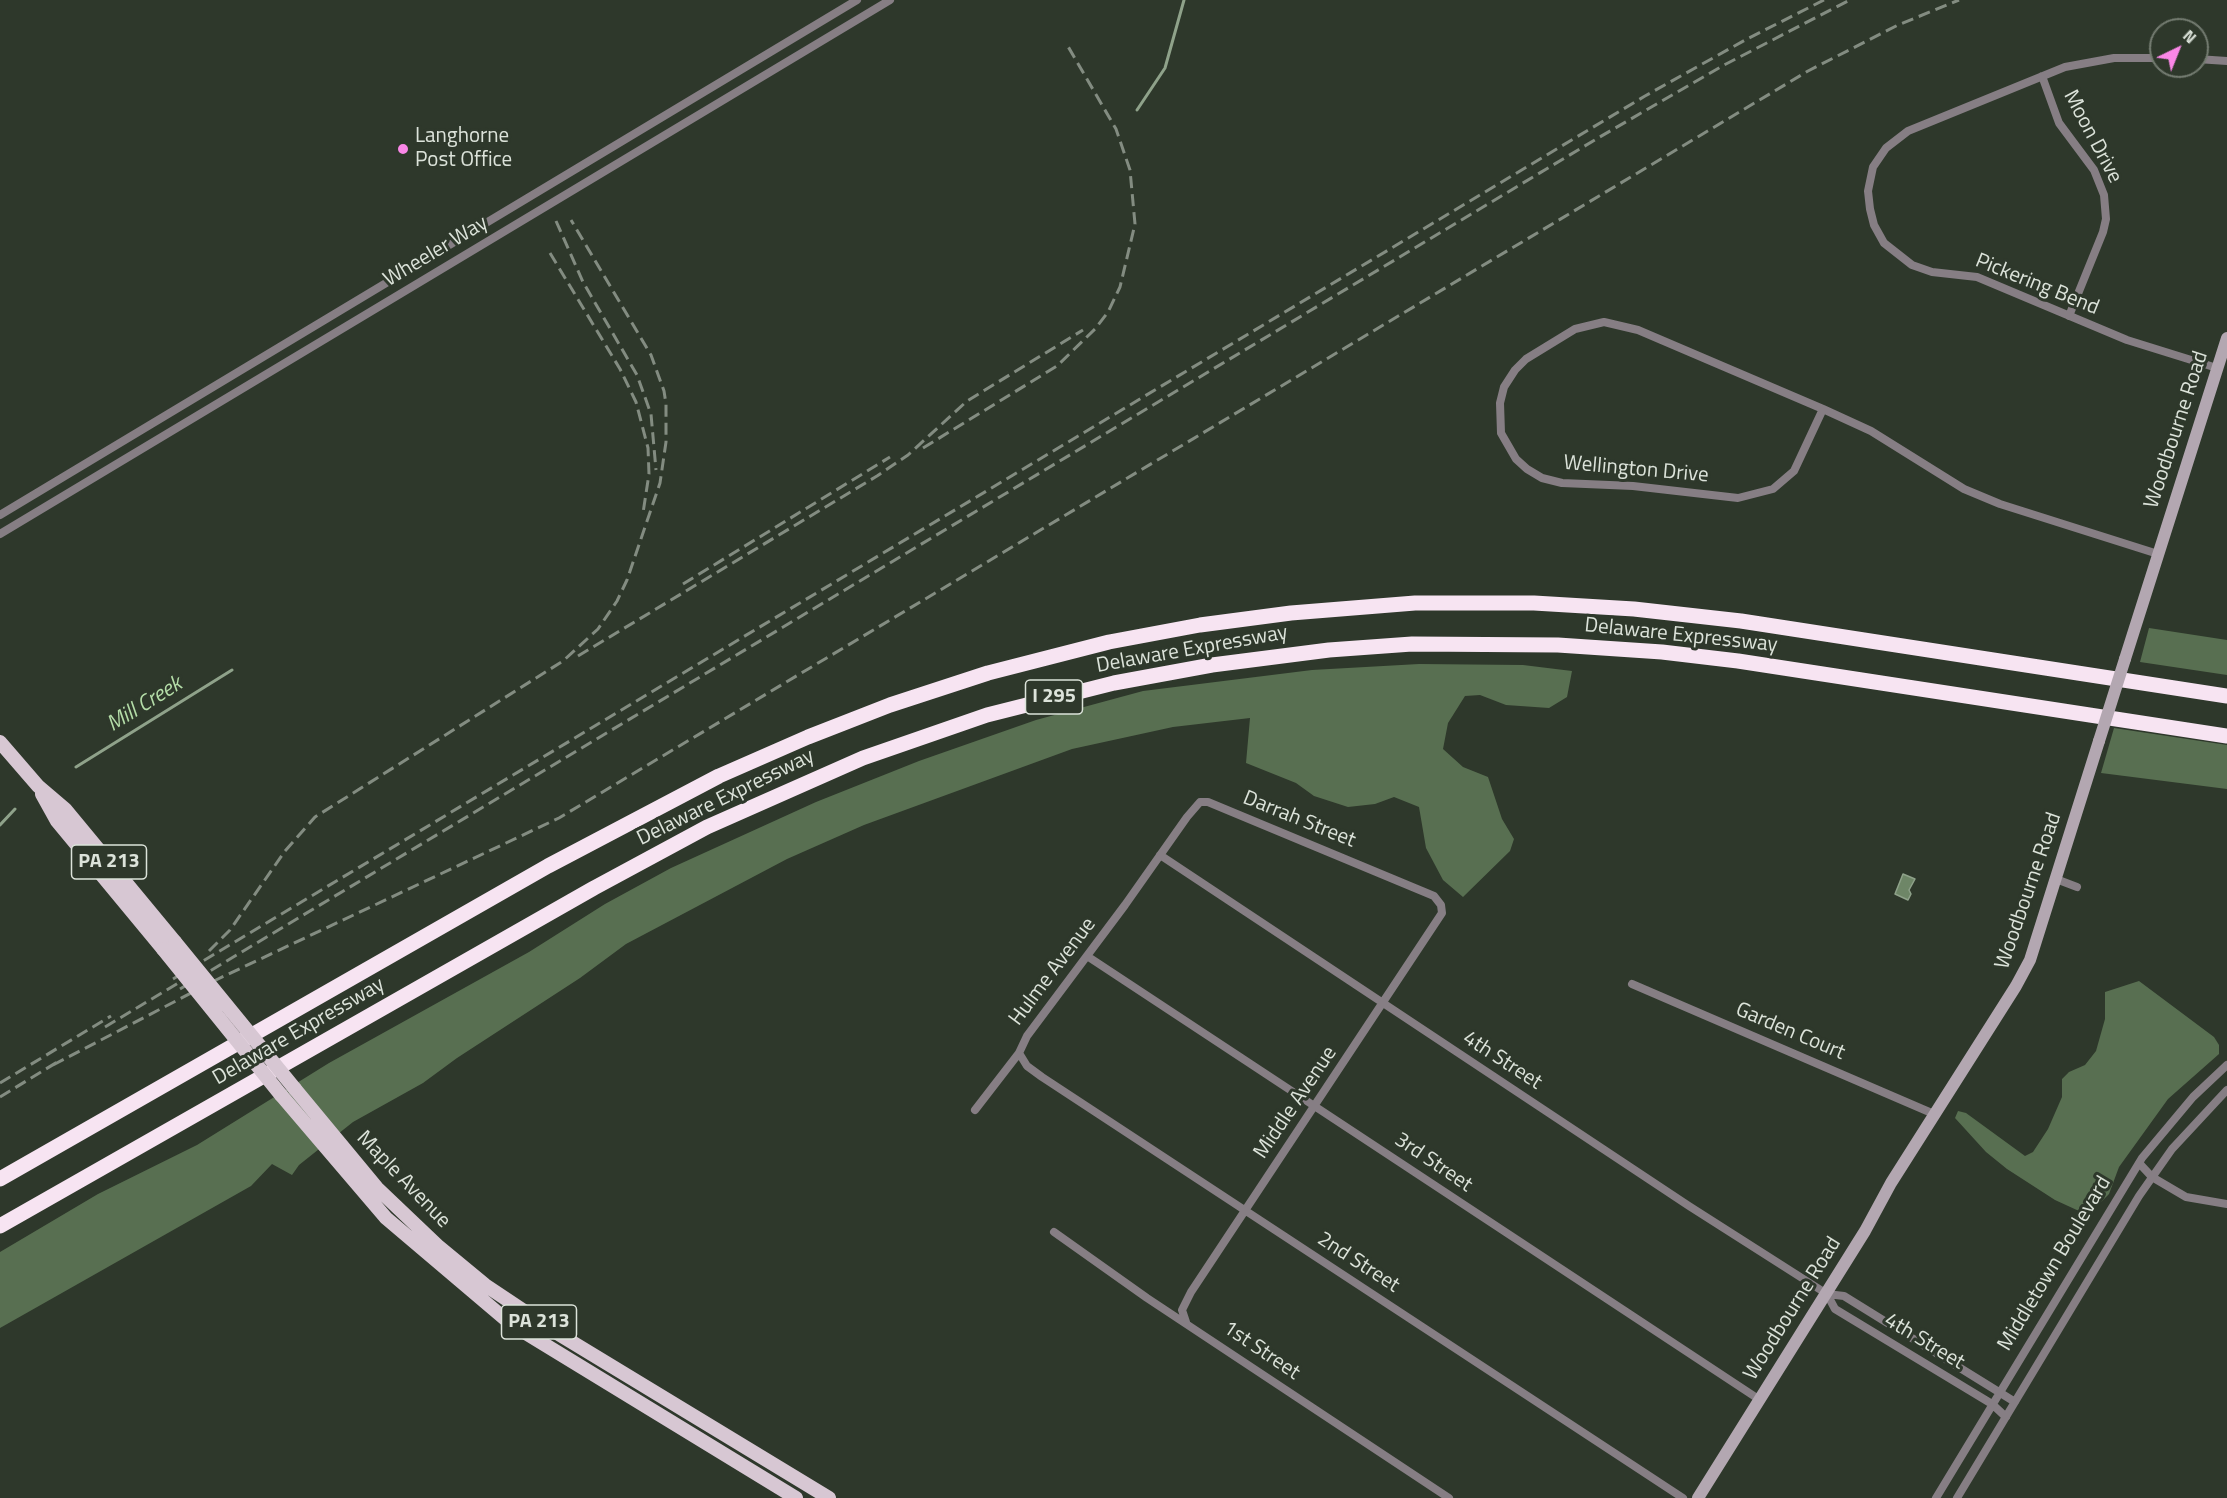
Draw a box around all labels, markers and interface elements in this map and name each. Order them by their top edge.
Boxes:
north arrow [2149,18,2209,78]
text: N [2178,24,2202,49]
street label: Moon Drive [2057,86,2127,188]
place label: Langhorne Post Office [415,124,512,174]
marker: Langhorne Post Office [396,142,410,156]
street label: Wheeler Way [379,211,493,293]
street label: Pickering Bend [1972,249,2102,321]
street label: Woodbourne Road [2140,348,2214,512]
street label: Wellington Drive [1562,451,1710,489]
street label: Delaware Expressway [1583,613,1779,659]
street label: Delaware Expressway [1094,621,1290,679]
water label: Mill Creek [102,672,188,738]
road number: I 295 [1026,680,1082,714]
street label: Delaware Expressway [633,744,819,852]
street label: Darrah Street [1239,786,1359,854]
street label: Woodbourne Road [1990,809,2068,973]
road number: PA 213 [72,845,146,879]
street label: Hulme Avenue [1004,913,1102,1031]
street label: Delaware Expressway [209,973,389,1091]
street label: Garden Court [1732,998,1848,1066]
street label: 4th Street [1458,1026,1546,1096]
street label: Middle Avenue [1249,1042,1343,1164]
street label: Maple Avenue [351,1126,455,1234]
street label: 3rd Street [1389,1128,1477,1198]
street label: Middletown Boulevard [1993,1172,2117,1356]
street label: 2nd Street [1312,1227,1404,1299]
street label: Woodbourne Road [1739,1233,1847,1385]
road number: PA 213 [502,1305,576,1339]
street label: 4th Street [1879,1308,1969,1376]
street label: 1st Street [1218,1316,1304,1386]

